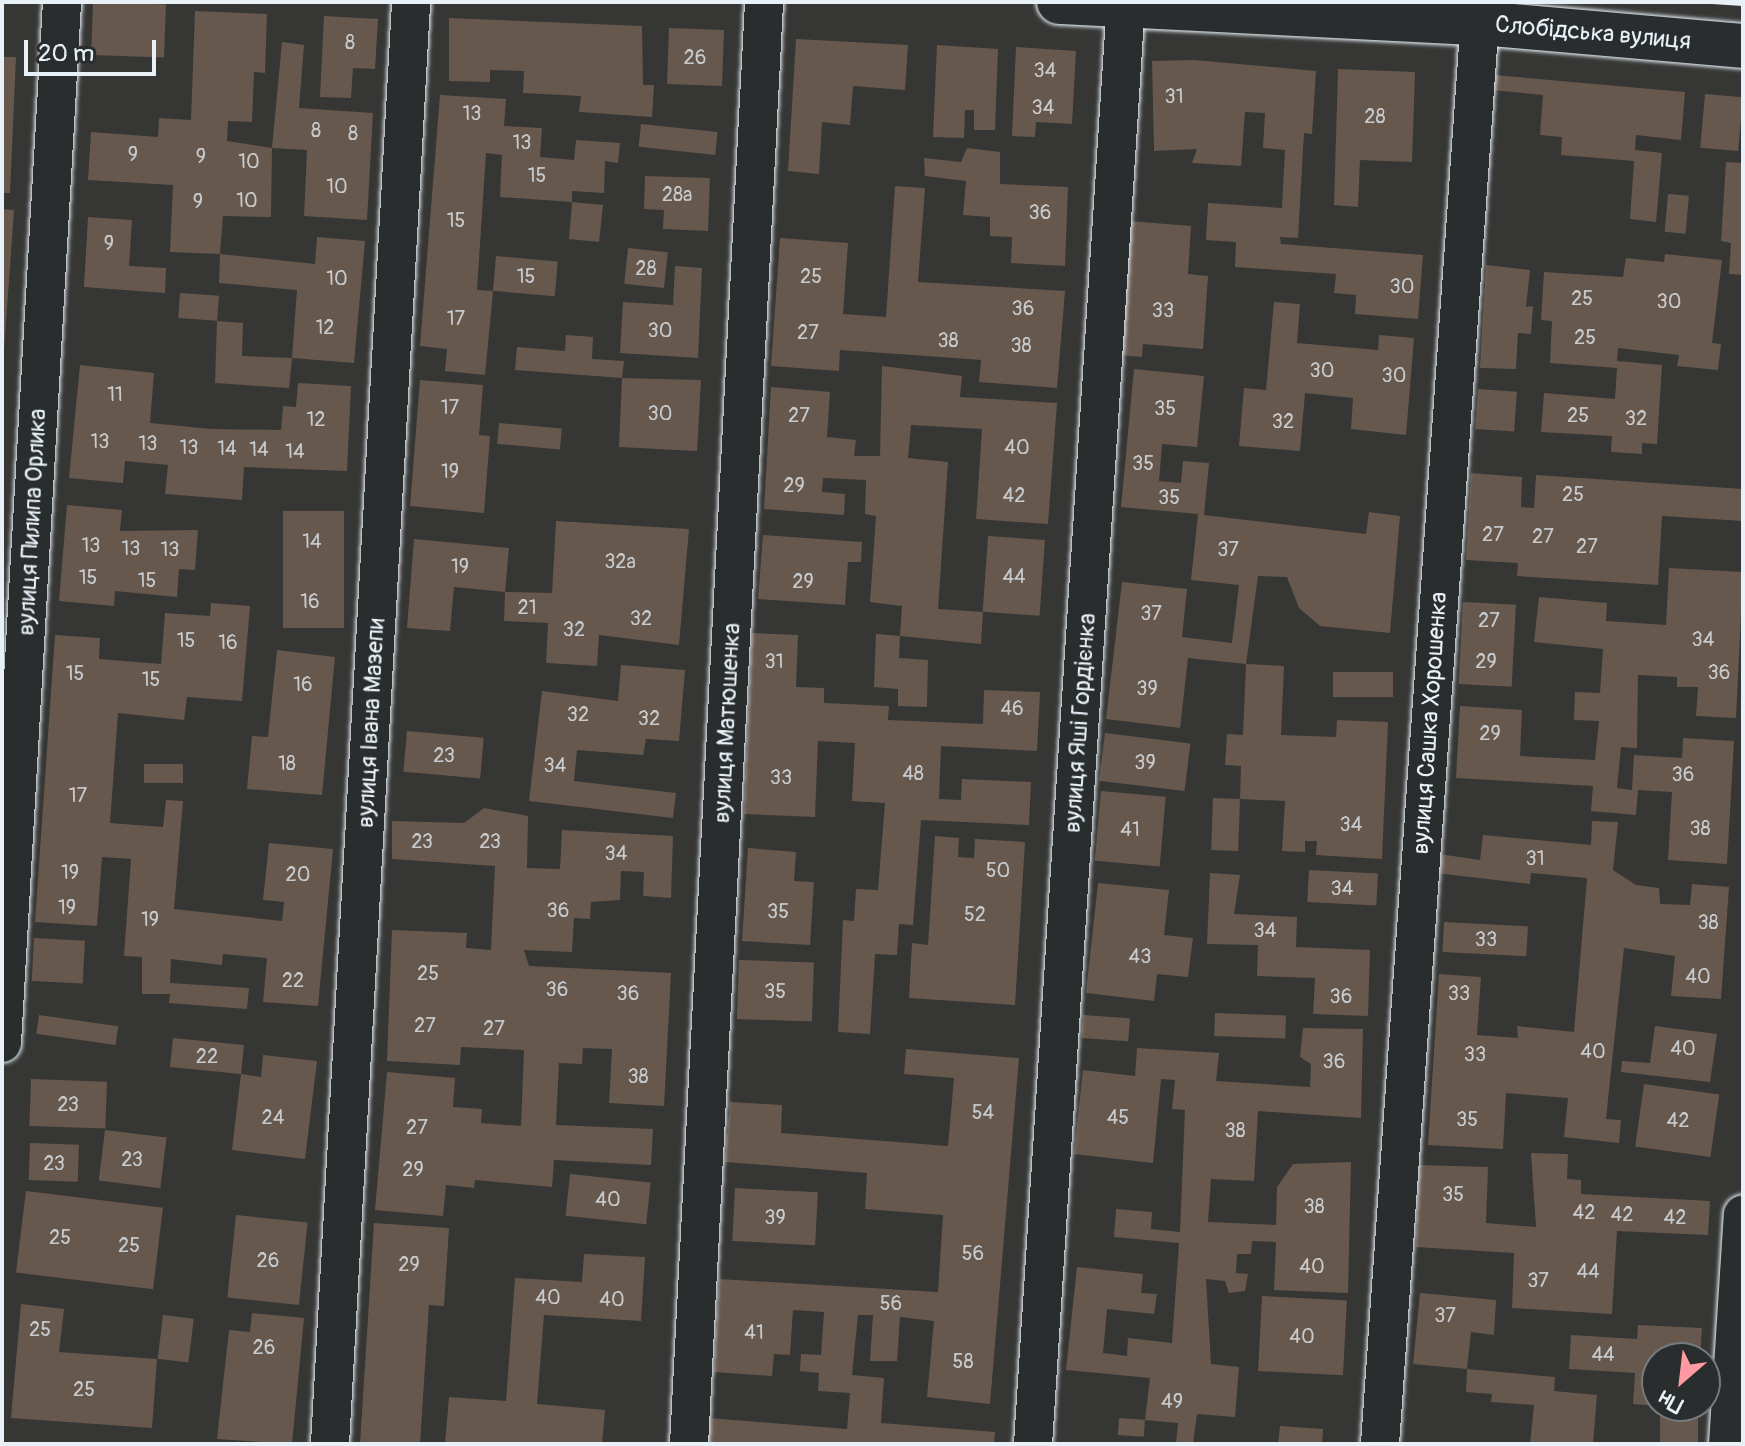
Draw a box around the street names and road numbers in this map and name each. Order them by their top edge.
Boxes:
street label: Слобідська вулиця [1494,10,1692,56]
street label: вулиця Пилипа Орлика [12,408,52,636]
street label: вулиця Сашка Хорошенка [1406,591,1454,855]
street label: вулиця Яші Гордієнка [1058,612,1102,834]
street label: вулиця Івана Мазепи [351,618,391,828]
street label: вулиця Матюшенка [707,622,747,824]

